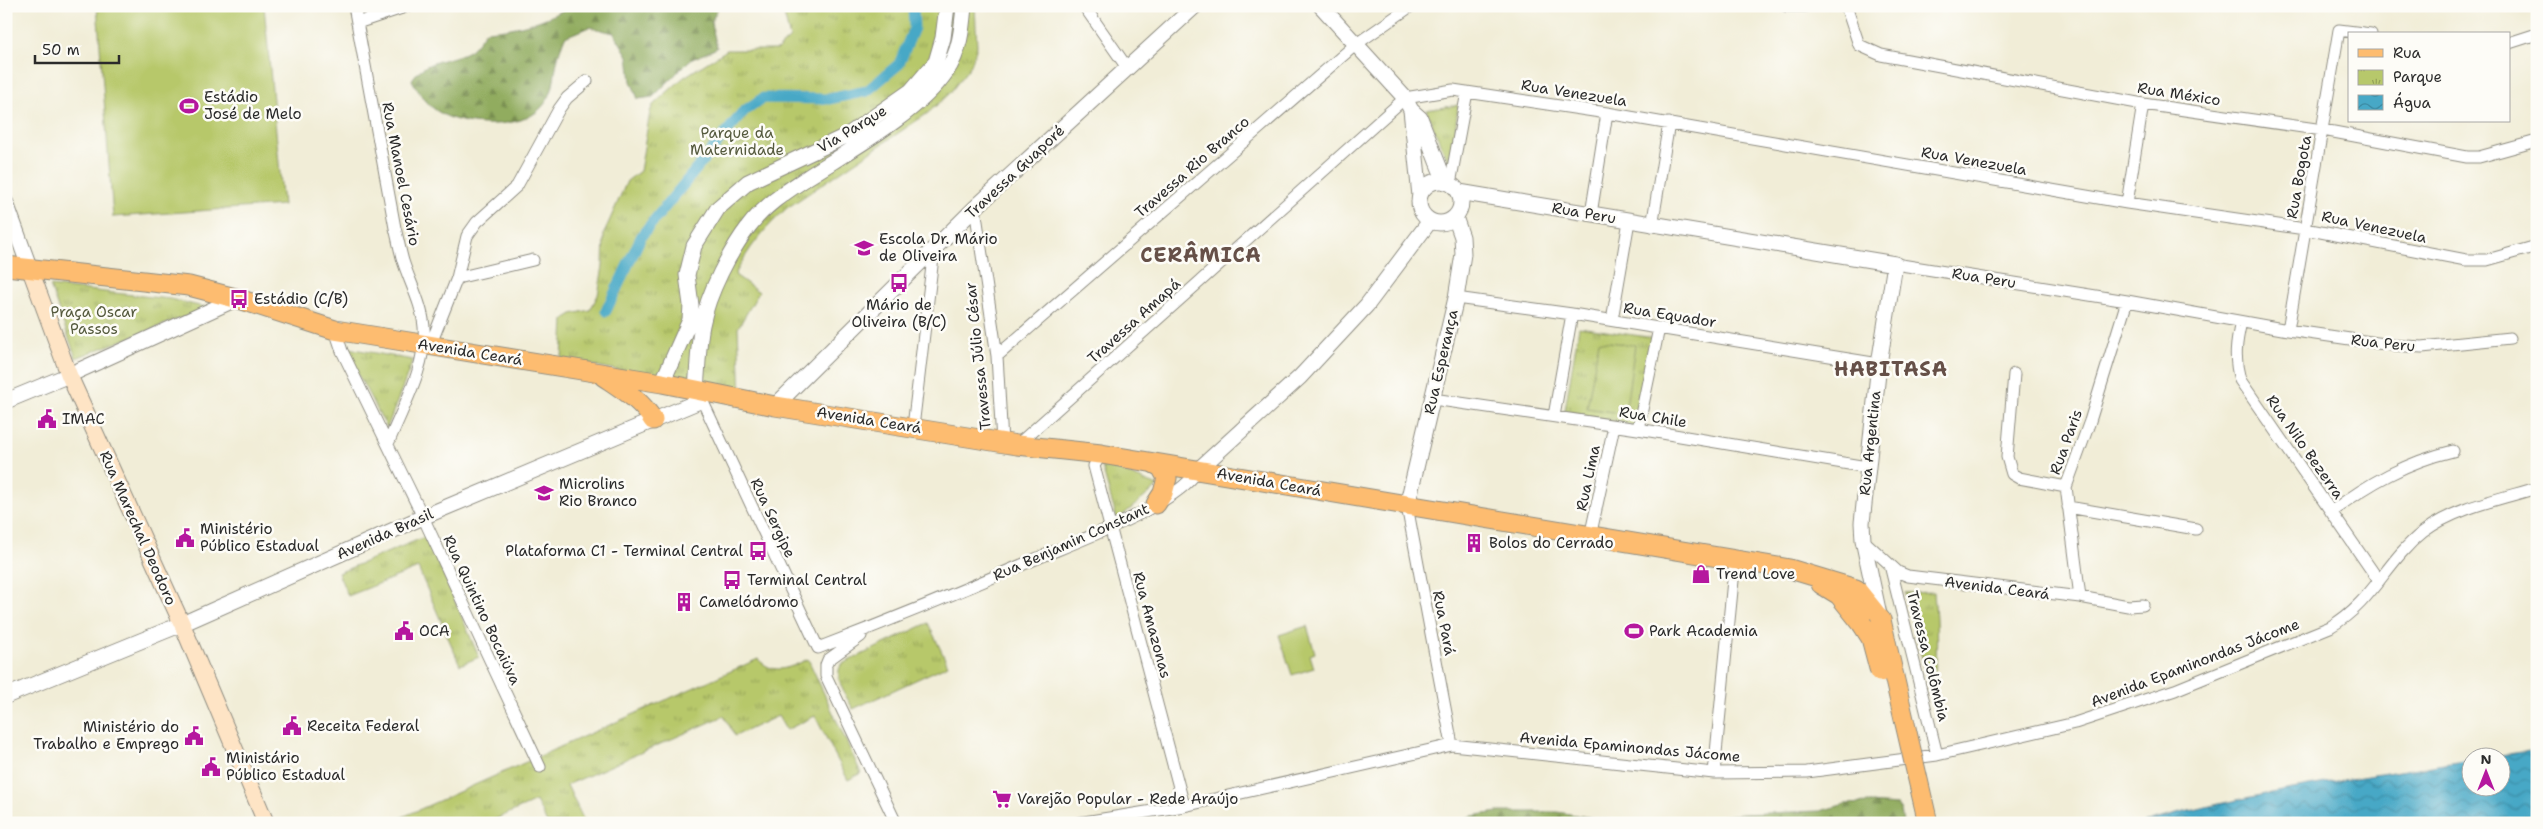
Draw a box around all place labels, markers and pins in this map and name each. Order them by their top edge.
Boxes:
place label: Estádio José de Melo [204,87,302,124]
sports icon: Estádio José de Melo [178,95,200,117]
place label: Escola Dr. Mário de Oliveira [879,229,998,266]
school or university icon: Escola Dr. Mário de Oliveira [853,237,875,259]
bus stop icon: Mário de Oliveira (B/C) [888,272,910,294]
bus stop icon: Estádio (C/B) [228,288,250,310]
place label: Estádio (C/B) [254,289,348,309]
place label: Mário de Oliveira (B/C) [852,295,946,332]
public building icon: IMAC [36,408,58,430]
place label: IMAC [62,409,105,429]
place label: Microlins Rio Branco [559,474,637,511]
school or university icon: Microlins Rio Branco [533,482,555,504]
place label: Ministério Público Estadual [200,519,320,556]
public building icon: Ministério Público Estadual [174,527,196,549]
building icon: Bolos do Cerrado [1463,532,1485,554]
place label: Bolos do Cerrado [1489,533,1614,553]
bus stop icon: Plataforma C1 - Terminal Central [747,540,769,562]
place label: Plataforma C1 - Terminal Central [505,541,743,561]
shop icon: Trend Love [1690,563,1712,585]
place label: Trend Love [1716,564,1795,584]
bus stop icon: Terminal Central [721,569,743,591]
place label: Terminal Central [747,570,867,590]
building icon: Camelódromo [673,591,695,613]
place label: Camelódromo [699,592,799,612]
public building icon: OCA [393,620,415,642]
sports icon: Park Academia [1623,620,1645,642]
place label: OCA [419,621,450,641]
place label: Park Academia [1649,621,1758,641]
public building icon: Receita Federal [281,715,303,737]
place label: Receita Federal [307,716,420,736]
place label: Ministério do Trabalho e Emprego [33,717,179,754]
public building icon: Ministério do Trabalho e Emprego [183,725,205,747]
place label: Ministário Público Estadual [226,748,346,785]
public building icon: Ministário Público Estadual [200,756,222,778]
supermarket icon: Varejão Popular - Rede Araújo [991,788,1013,810]
place label: Varejão Popular - Rede Araújo [1017,789,1238,809]

